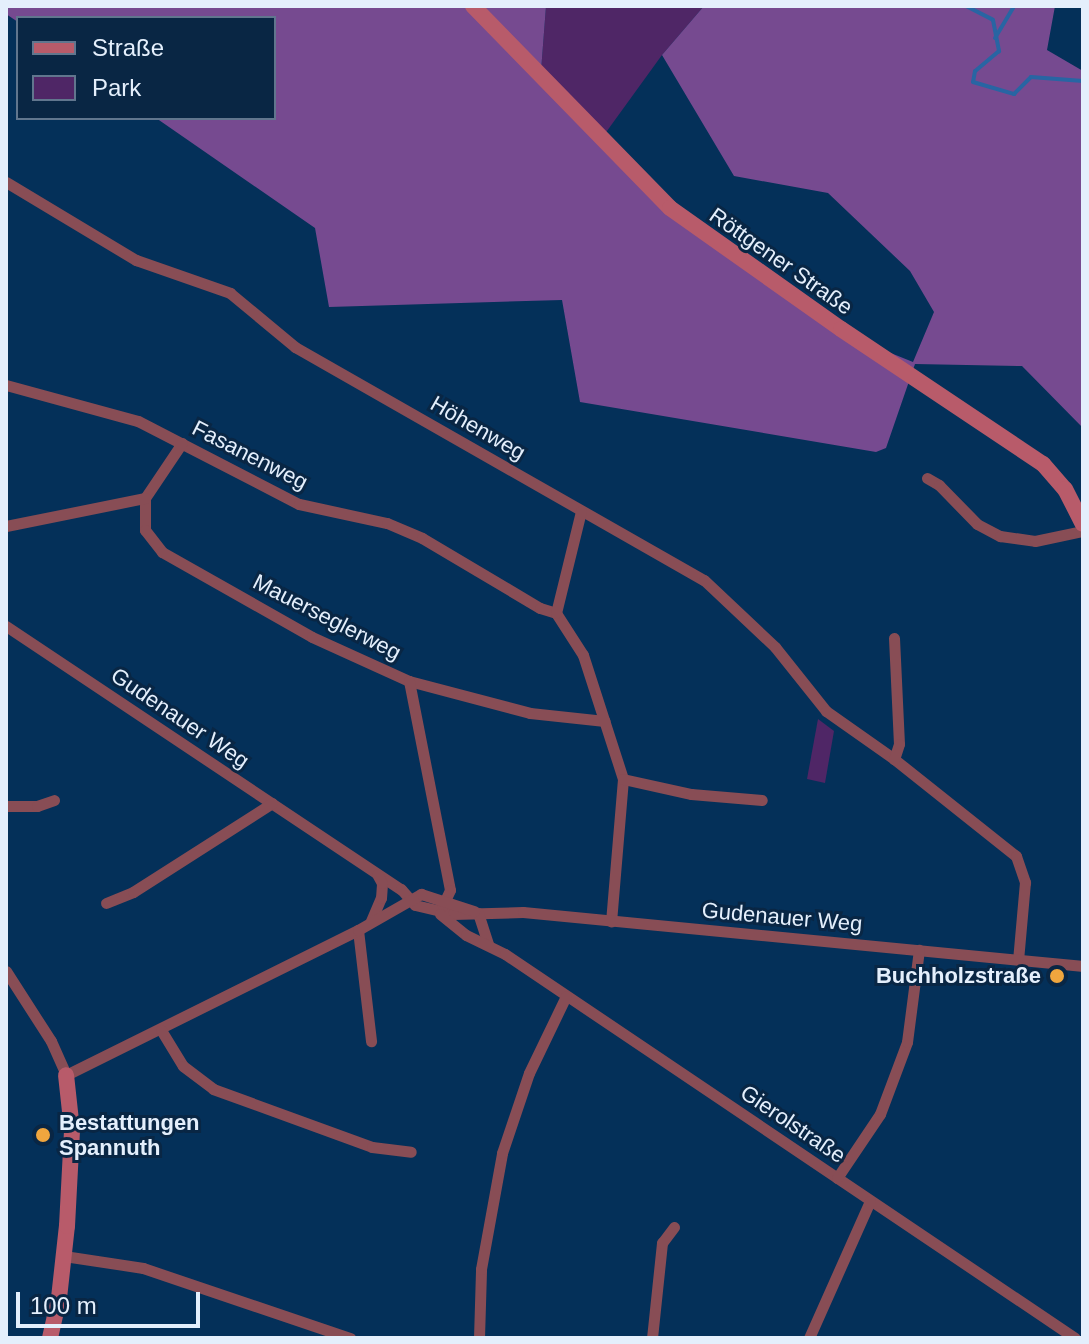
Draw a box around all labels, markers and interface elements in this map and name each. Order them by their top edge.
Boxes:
legend [16,16,276,120]
text: Straße [92,34,164,61]
text: Park [92,74,141,101]
street label: Röttgener Straße [704,202,858,320]
street label: Höhenweg [426,390,530,466]
street label: Fasanenweg [188,415,312,495]
street label: Mauerseglerweg [249,568,405,666]
street label: Gudenauer Weg [106,662,254,774]
street label: Gudenauer Weg [701,897,863,937]
place label: Buchholzstraße [876,963,1041,989]
marker: Buchholzstraße [1048,967,1066,985]
street label: Gierolstraße [735,1079,851,1169]
place label: Bestattungen Spannuth [59,1109,200,1160]
marker: Bestattungen Spannuth [34,1126,52,1144]
scale bar [20,1276,204,1326]
text: 100 m [30,1292,97,1319]

